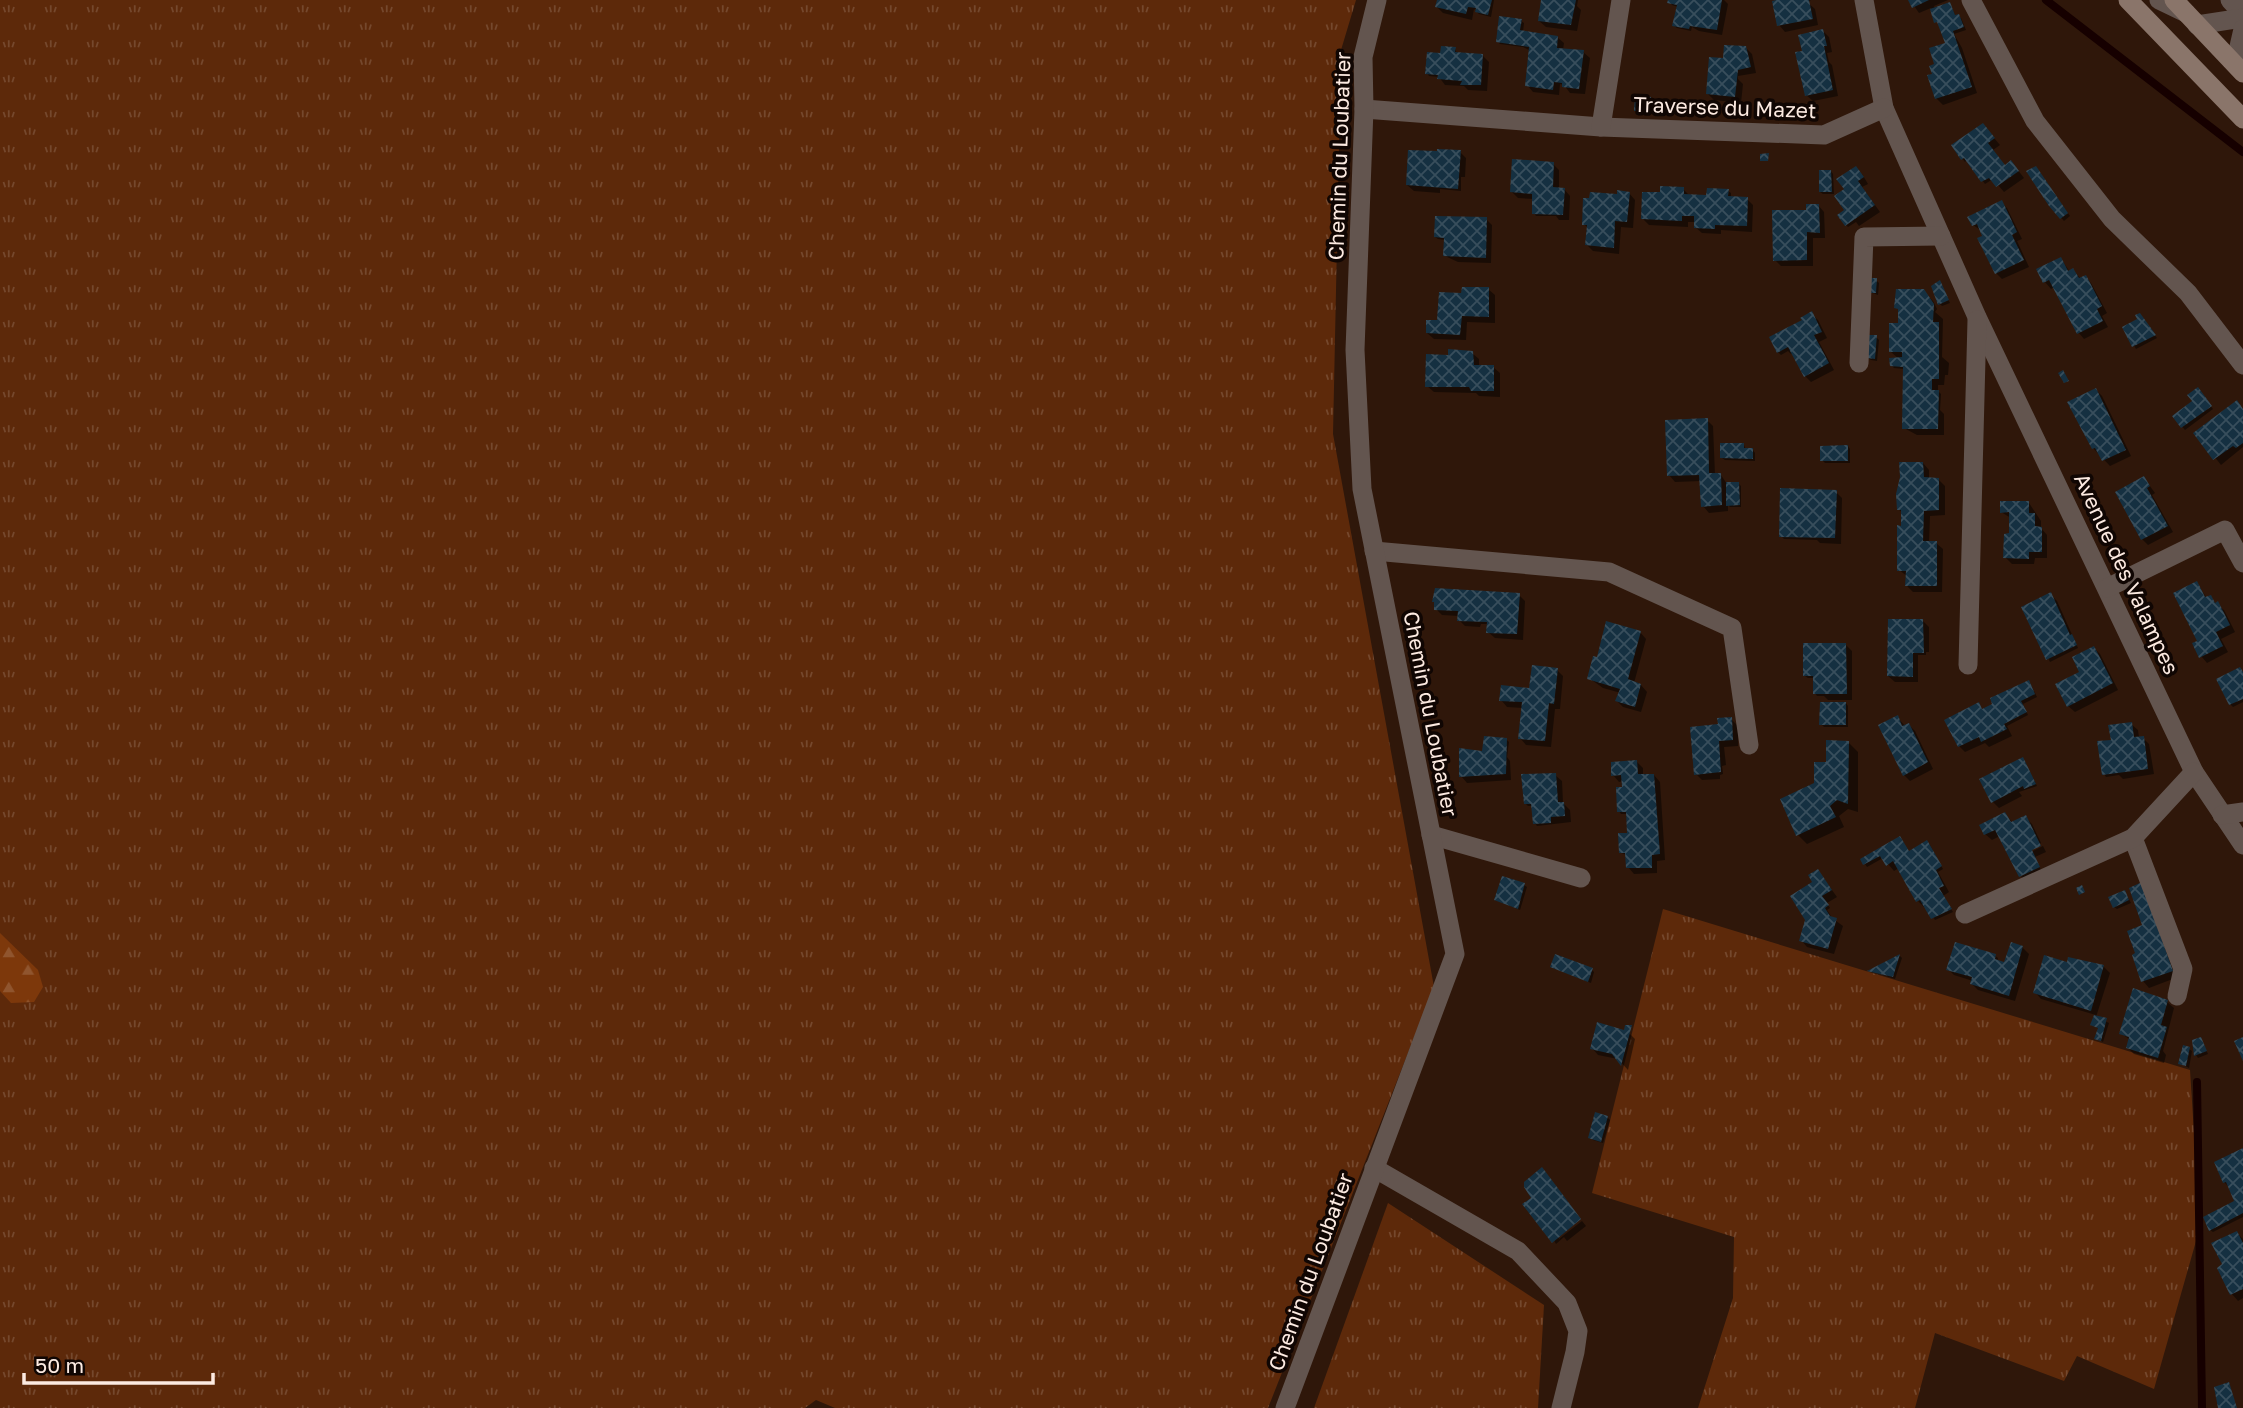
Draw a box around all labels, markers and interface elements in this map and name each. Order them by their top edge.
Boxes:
street label: Chemin du Loubatier [1322,51,1356,261]
street label: Traverse du Mazet [1633,91,1817,123]
street label: Avenue des Valampes [2069,469,2185,678]
street label: Chemin du Loubatier [1398,609,1464,819]
street label: Chemin du Loubatier [1262,1169,1358,1374]
scale bar [24,1342,214,1386]
text: 50 m [35,1352,84,1378]

